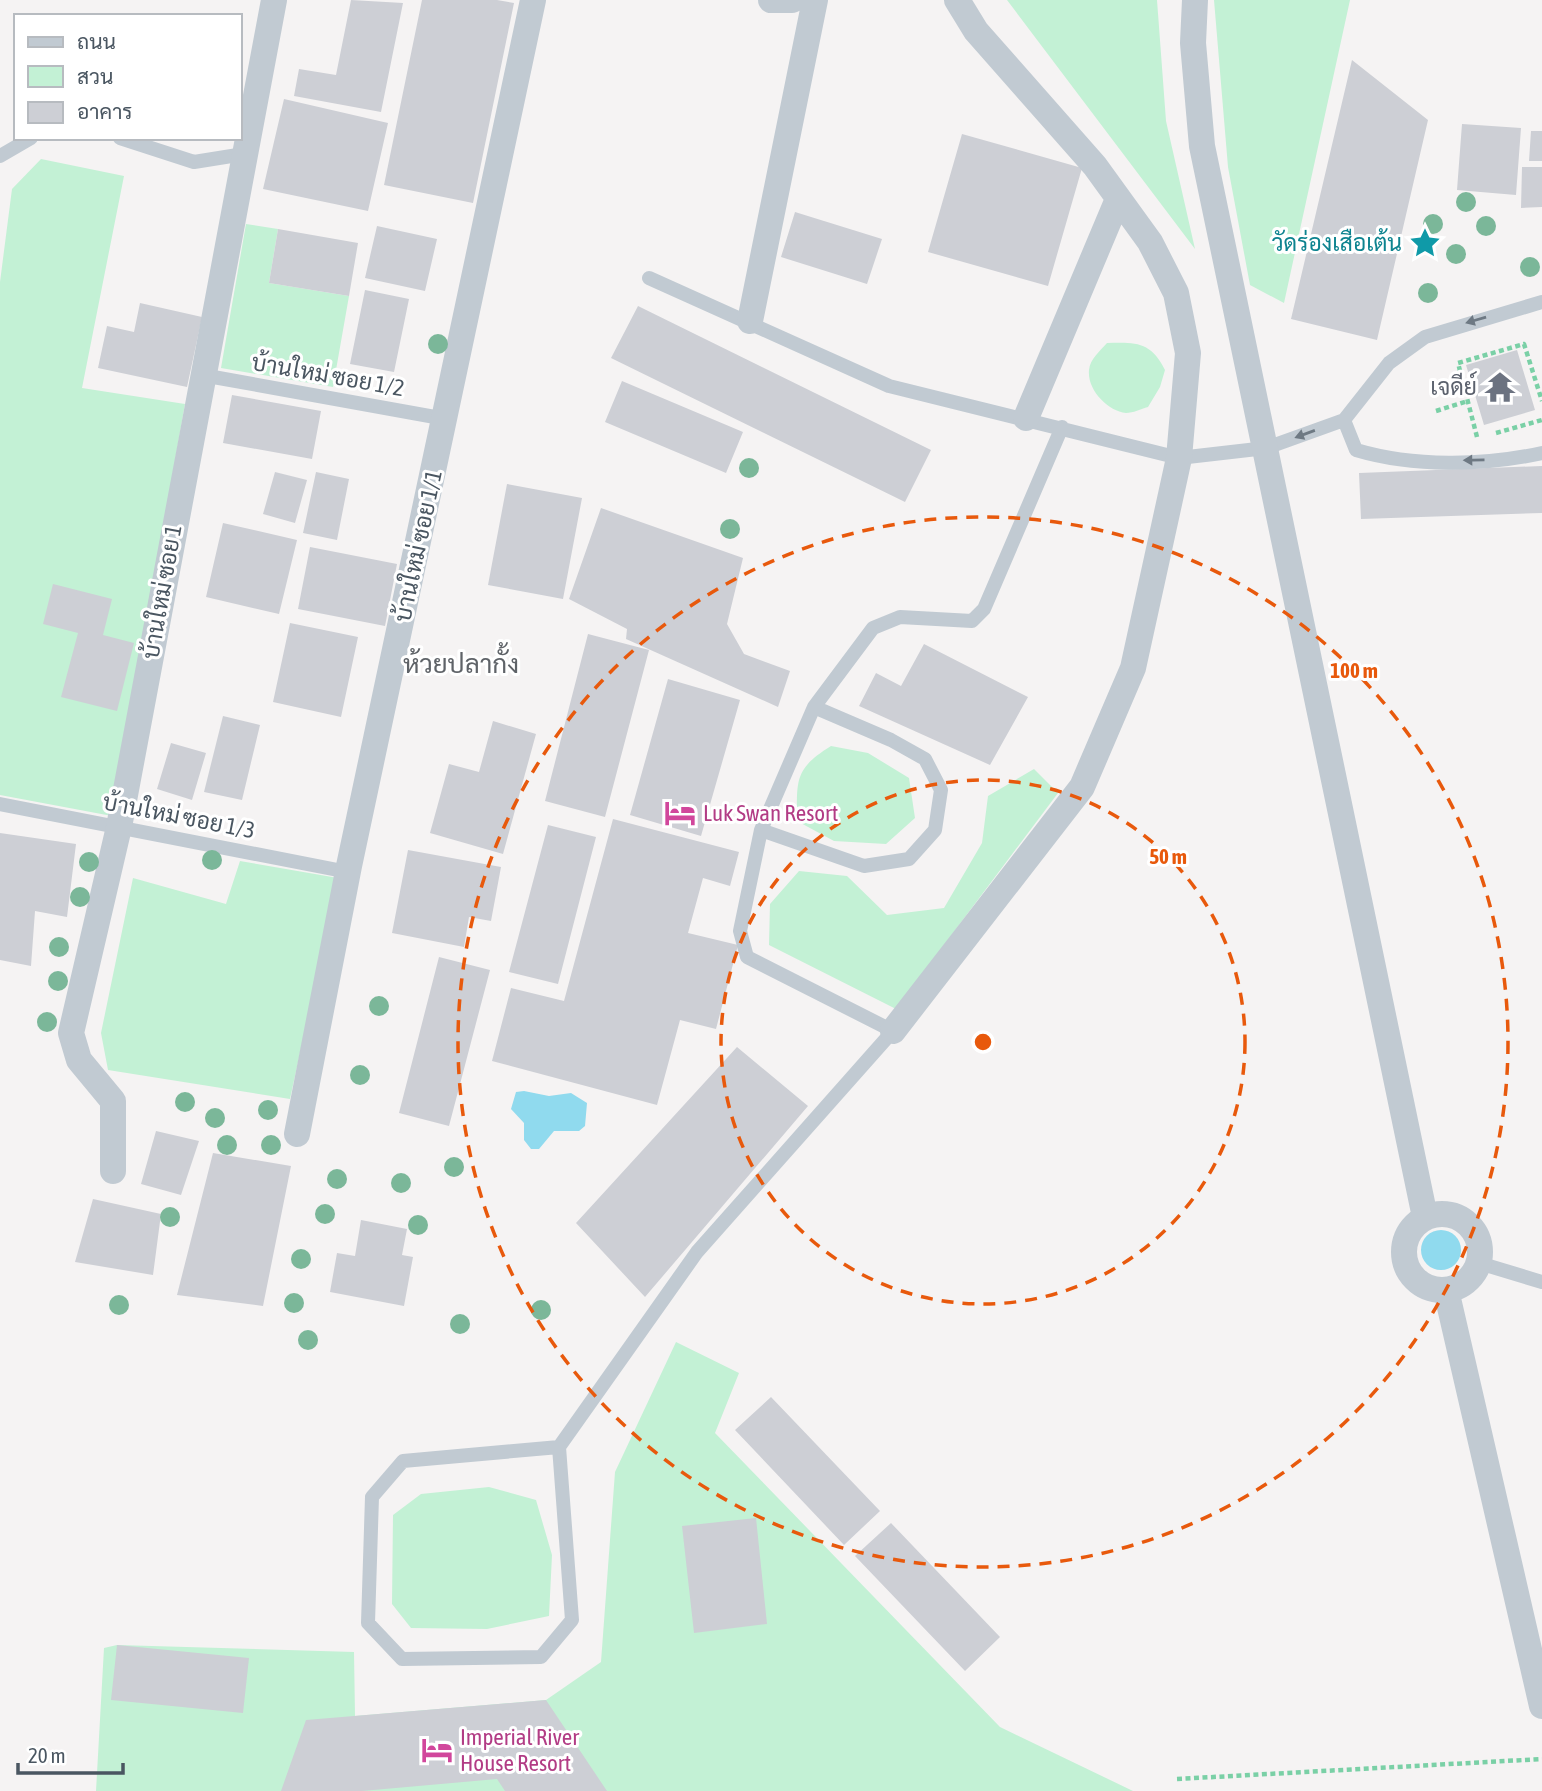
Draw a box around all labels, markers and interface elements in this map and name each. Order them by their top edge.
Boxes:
legend [14,14,242,140]
text: ถนน [77,29,116,53]
text: สวน [77,64,113,88]
text: อาคาร [77,99,133,123]
place icon: วัดร่องเสือเต้น [1408,226,1442,260]
place label: วัดร่องเสือเต้น [1272,228,1402,256]
one-way arrow [1465,316,1486,326]
street label: บ้านใหม่ ซอย 1/2 [250,346,407,401]
temple icon: เจดีย์ [1483,370,1517,404]
place label: เจดีย์ [1430,371,1477,400]
one-way arrow [1294,429,1315,440]
one-way arrow [1463,454,1485,466]
street label: บ้านใหม่ ซอย 1/1 [386,467,447,624]
street label: บ้านใหม่ ซอย 1 [134,522,187,661]
district label: ห้วยปลากั้ง [403,642,519,679]
text: 100 m [1330,658,1378,682]
street label: บ้านใหม่ ซอย 1/3 [101,786,258,844]
hotel icon: Luk Swan Resort [663,796,697,830]
place label: Luk Swan Resort [703,800,838,826]
text: 50 m [1149,844,1187,868]
centre of rings [971,1030,995,1054]
place label: Imperial River House Resort [460,1724,580,1776]
scale bar [18,1732,122,1776]
hotel icon: Imperial River House Resort [420,1733,454,1767]
text: 20 m [28,1743,66,1767]

